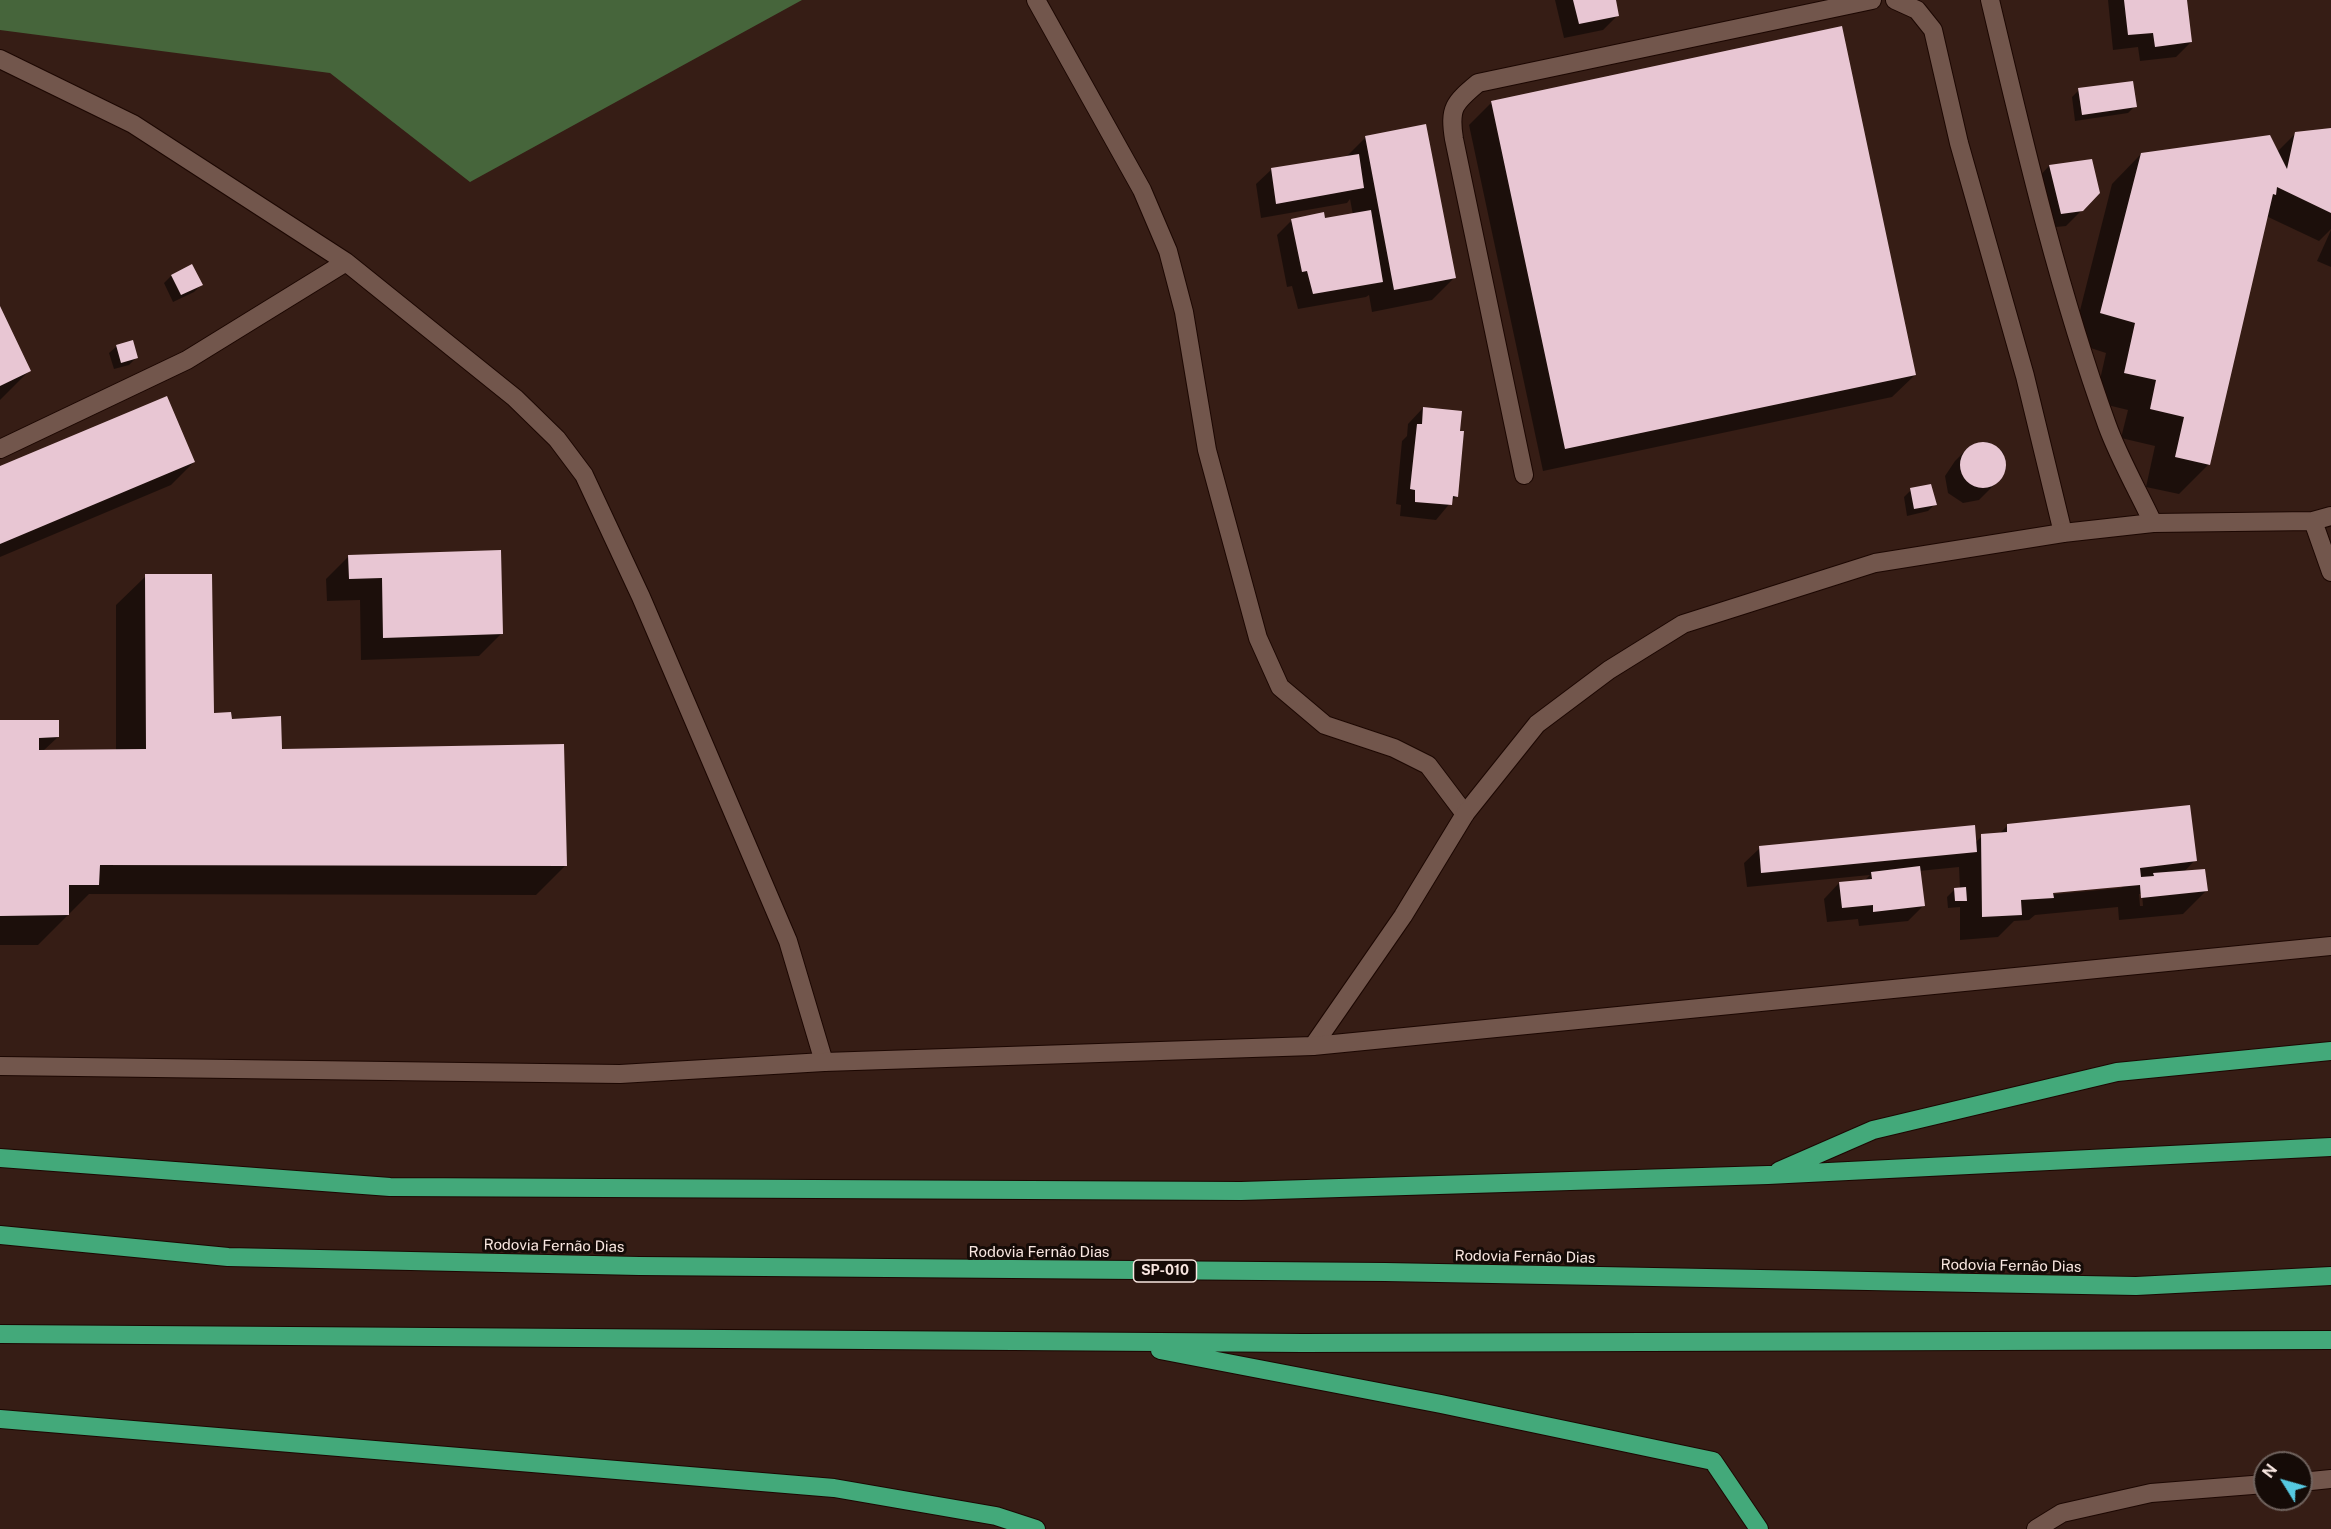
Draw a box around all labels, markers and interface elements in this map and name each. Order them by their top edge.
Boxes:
street label: Rodovia Fernão Dias [483,1236,625,1256]
street label: Rodovia Fernão Dias [969,1243,1109,1261]
street label: Rodovia Fernão Dias [1454,1247,1596,1267]
street label: Rodovia Fernão Dias [1940,1256,2082,1276]
road number: SP-010 [1134,1260,1196,1282]
north arrow [2253,1451,2313,1511]
text: N [2258,1460,2281,1482]

